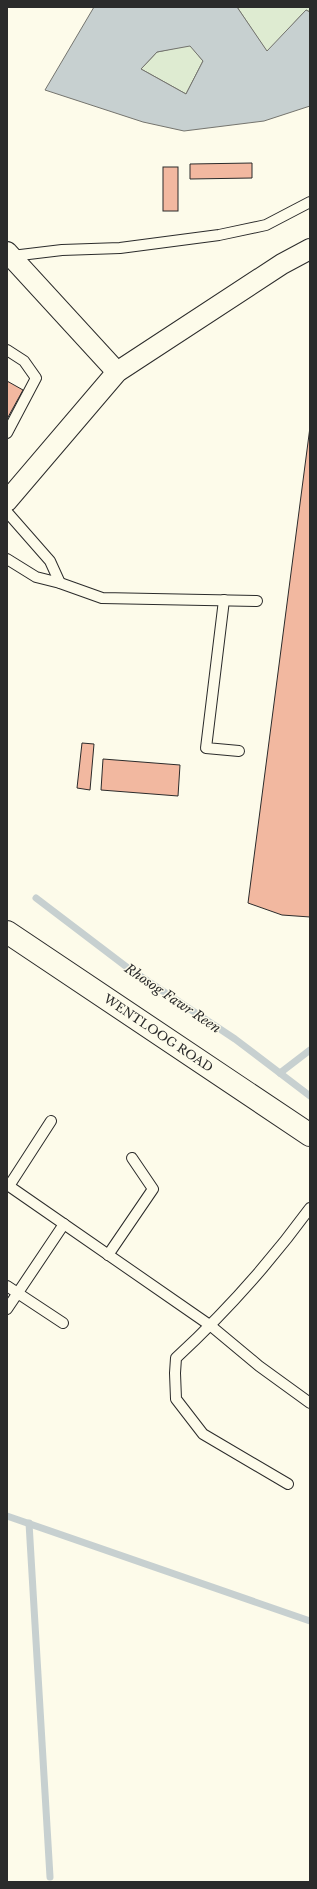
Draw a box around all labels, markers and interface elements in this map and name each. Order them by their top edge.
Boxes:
water label: Rhosog Fawr Reen [121,959,224,1037]
street label: WENTLOOG ROAD [100,990,216,1075]

